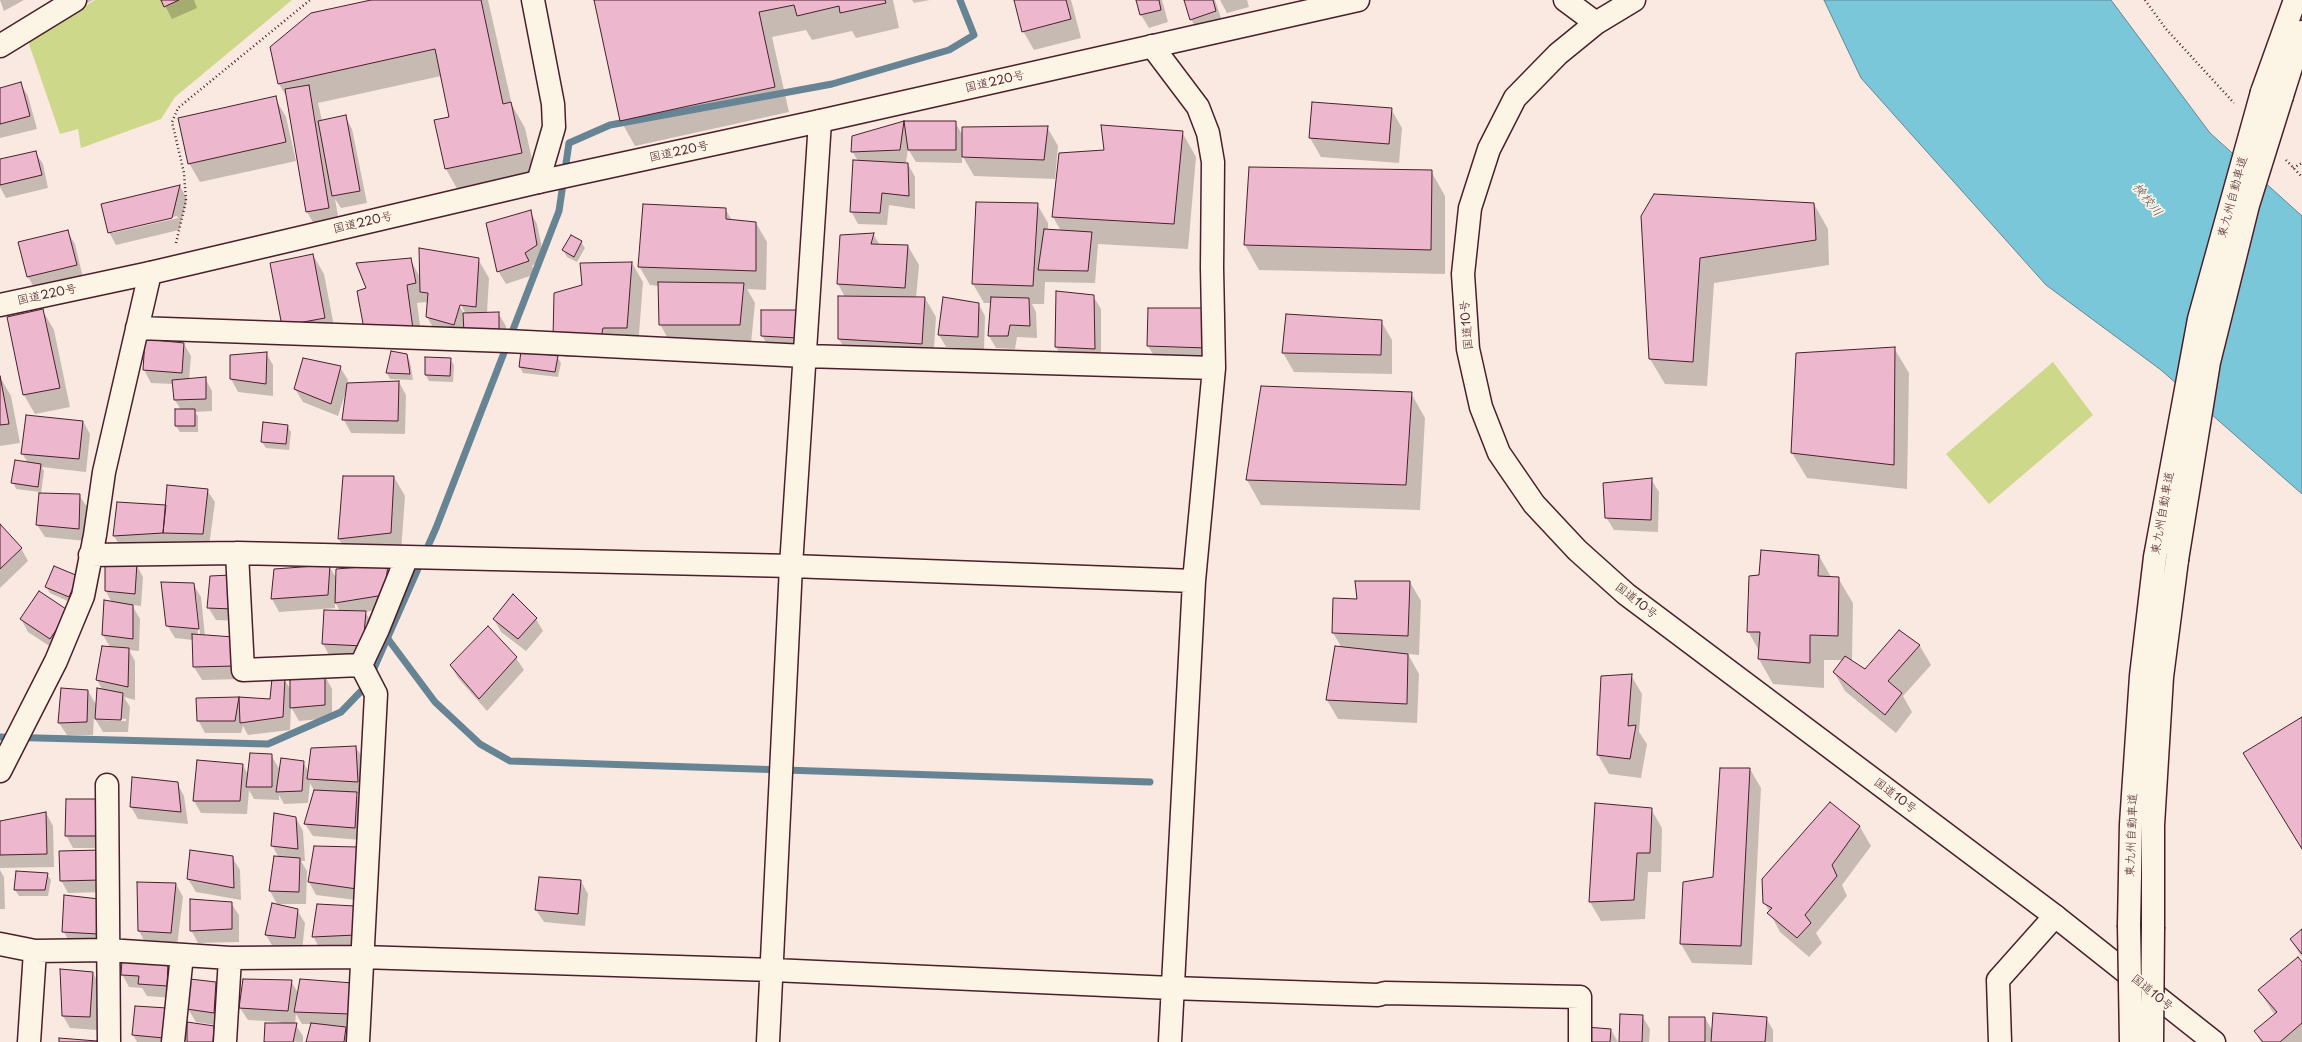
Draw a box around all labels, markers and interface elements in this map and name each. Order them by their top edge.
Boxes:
street label: 国道220号 [964,68,1026,96]
street label: 国道220号 [648,139,710,165]
street label: 東九州自動車道 [2215,155,2251,239]
water label: 検校川 [2129,180,2165,220]
street label: 国道220号 [332,209,394,237]
street label: 国道220号 [16,282,78,308]
street label: 国道10号 [1458,299,1476,351]
street label: 東九州自動車道 [2149,470,2177,556]
street label: 国道10号 [1612,580,1660,622]
street label: 国道10号 [1871,775,1919,817]
street label: 東九州自動車道 [2123,793,2141,877]
street label: 国道10号 [2128,972,2176,1014]

